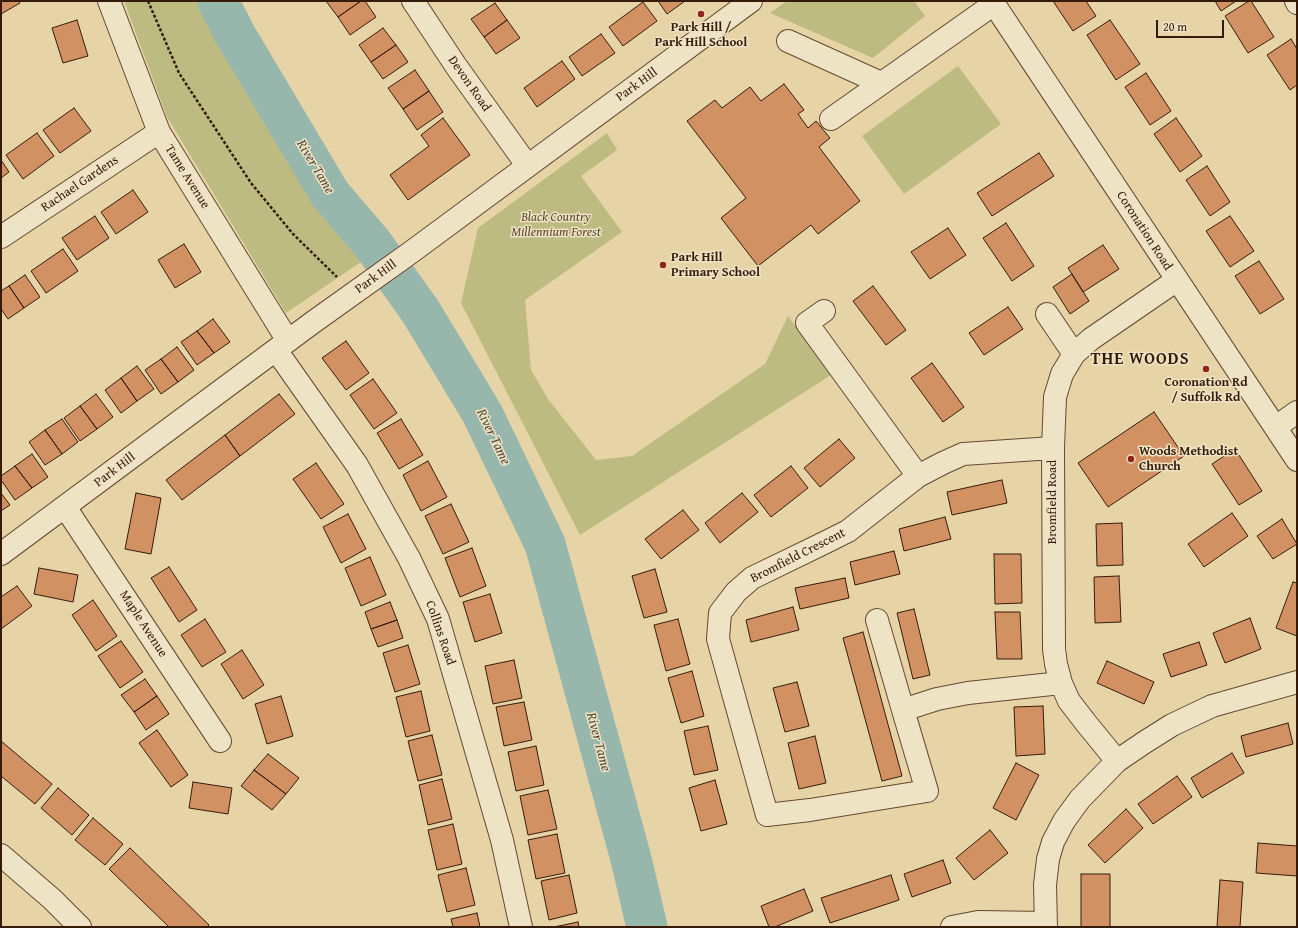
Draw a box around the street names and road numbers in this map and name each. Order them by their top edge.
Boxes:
street label: Devon Road [444,53,494,115]
street label: Park Hill [613,65,661,105]
street label: Tame Avenue [161,142,213,212]
street label: Rachael Gardens [38,152,122,216]
street label: Coronation Road [1113,189,1175,273]
street label: Park Hill [352,257,400,297]
street label: Park Hill [91,449,139,491]
street label: Bromfield Road [1045,460,1061,544]
street label: Bromfield Crescent [748,525,848,587]
street label: Maple Avenue [116,588,170,660]
street label: Collins Road [422,599,458,667]

